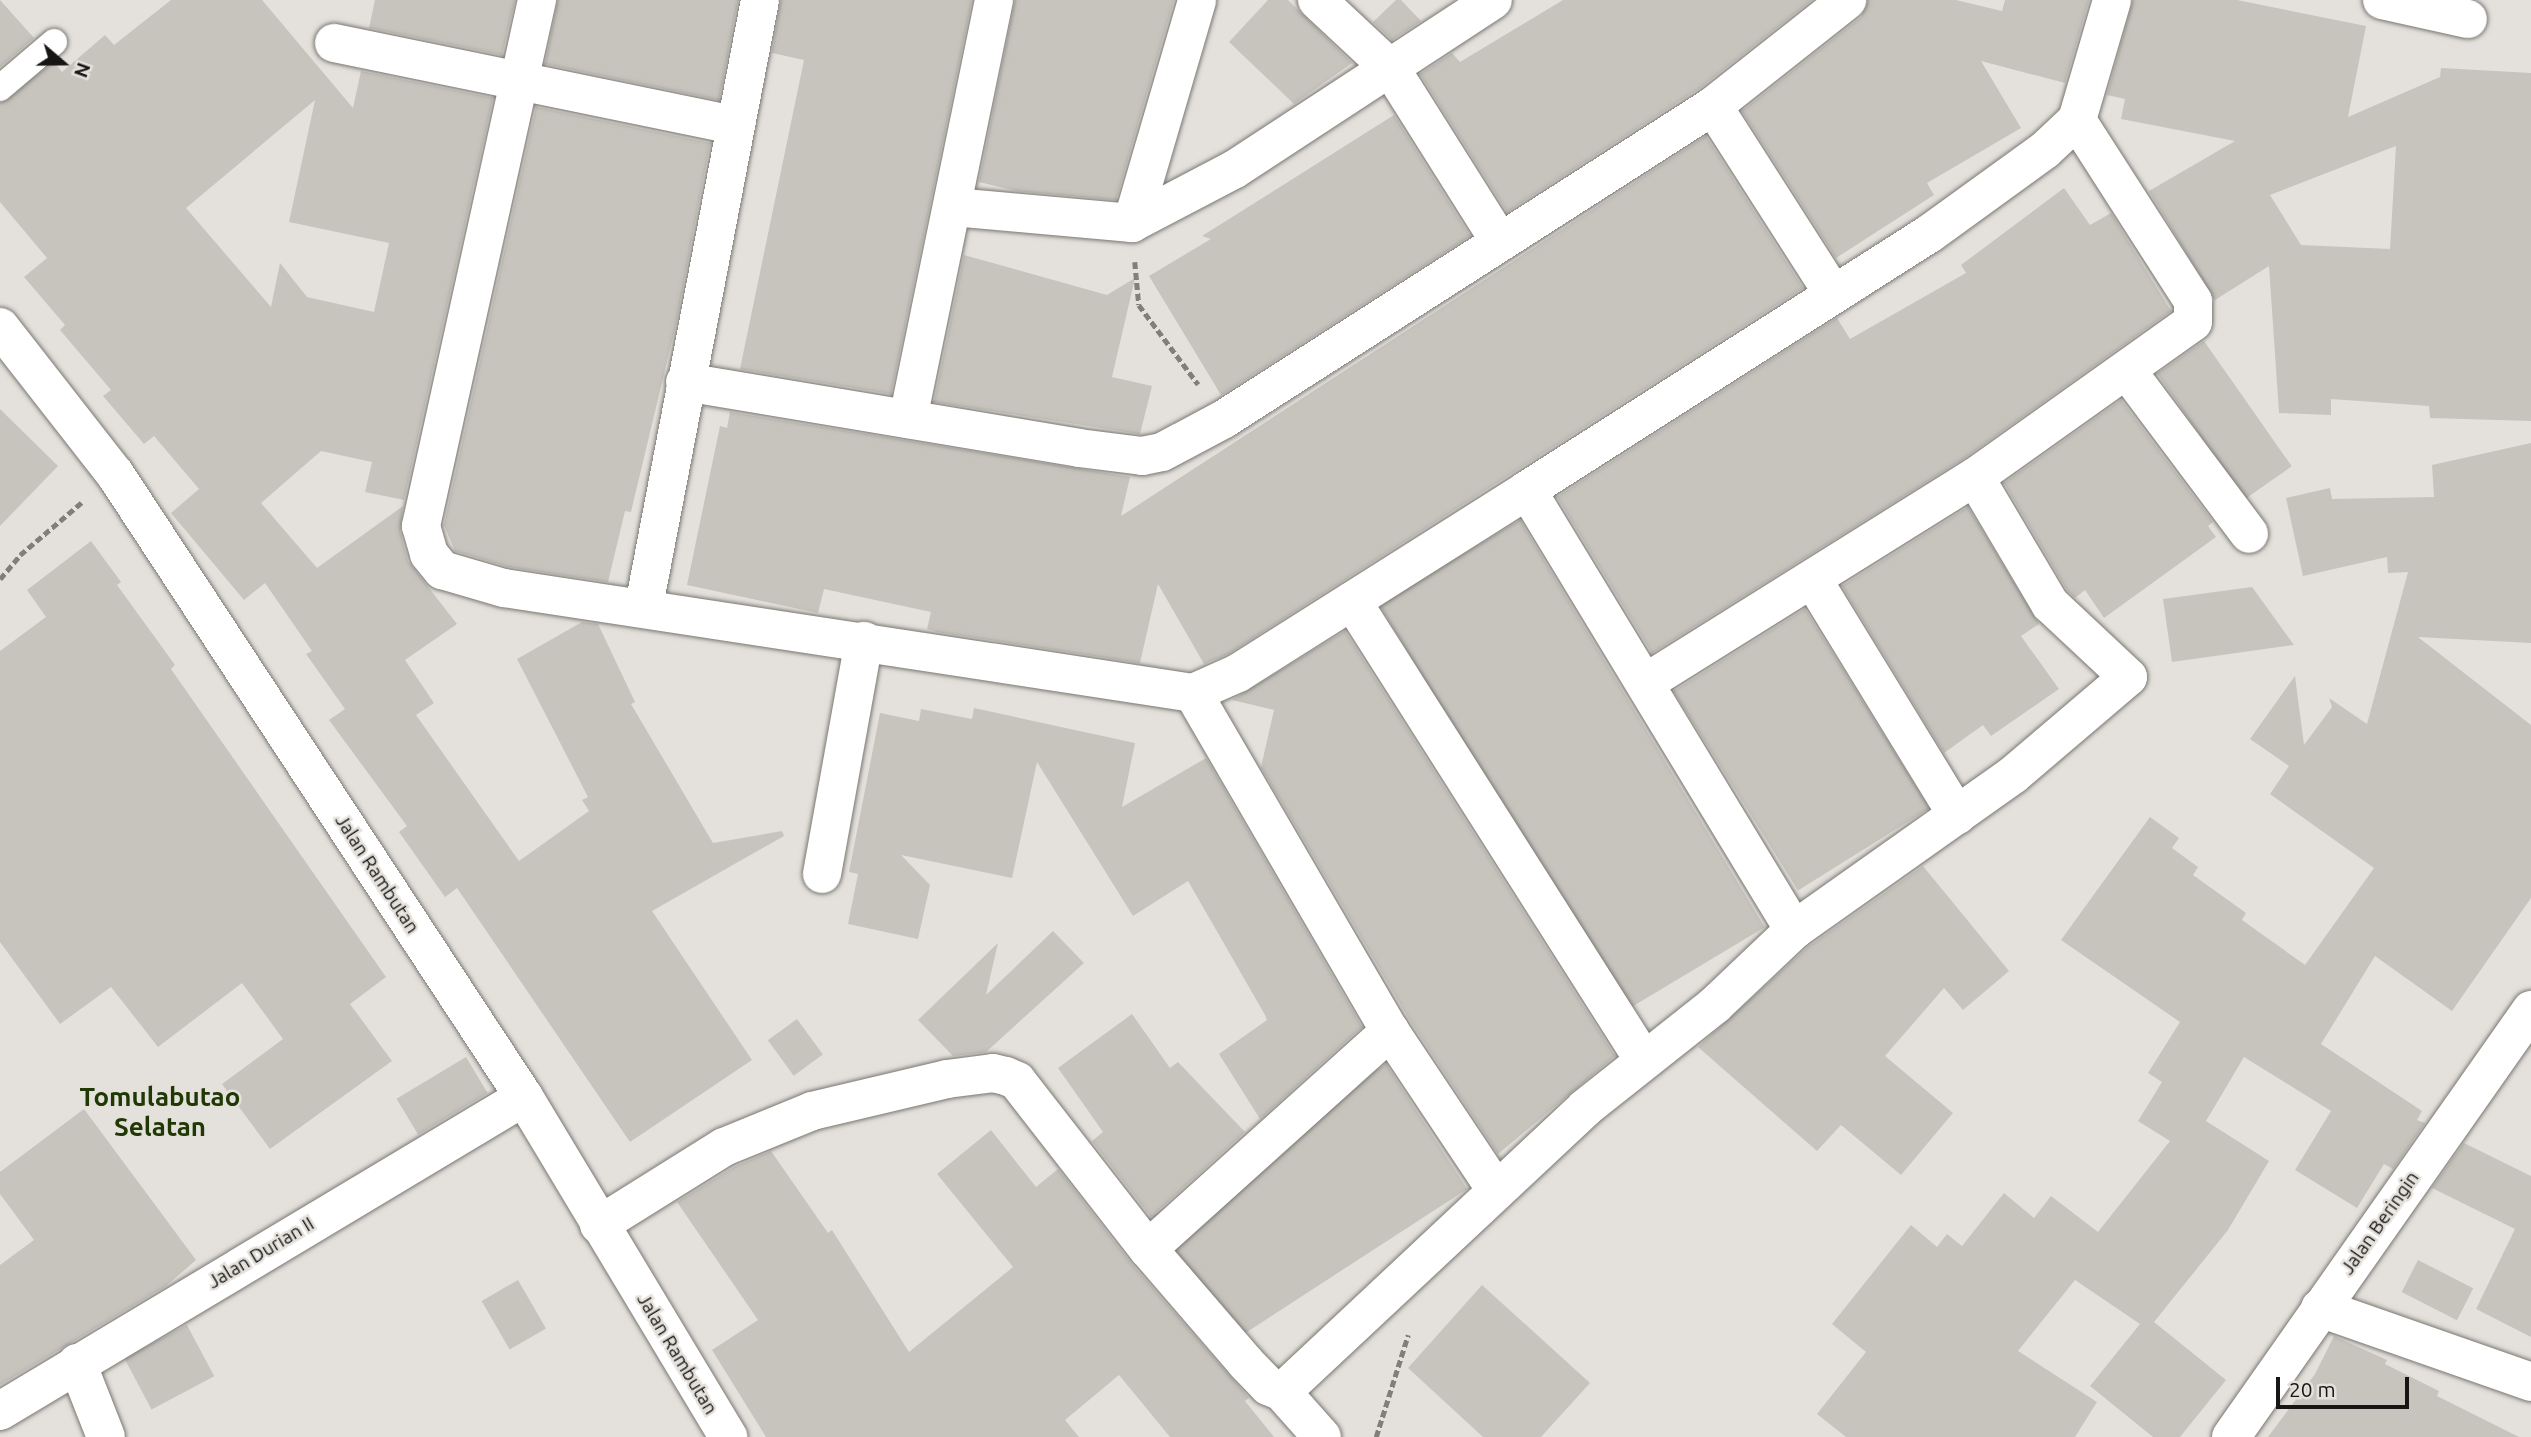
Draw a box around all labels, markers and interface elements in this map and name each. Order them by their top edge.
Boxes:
north arrow [28,28,98,98]
text: N [70,60,95,81]
street label: Jalan Rambutan [330,810,424,938]
district label: Tomulabutao Selatan [80,1081,240,1142]
street label: Jalan Beringin [2336,1167,2424,1279]
street label: Jalan Durian II [204,1212,318,1294]
street label: Jalan Rambutan [632,1289,722,1419]
scale bar [2279,1364,2412,1408]
text: 20 m [2289,1377,2336,1401]

